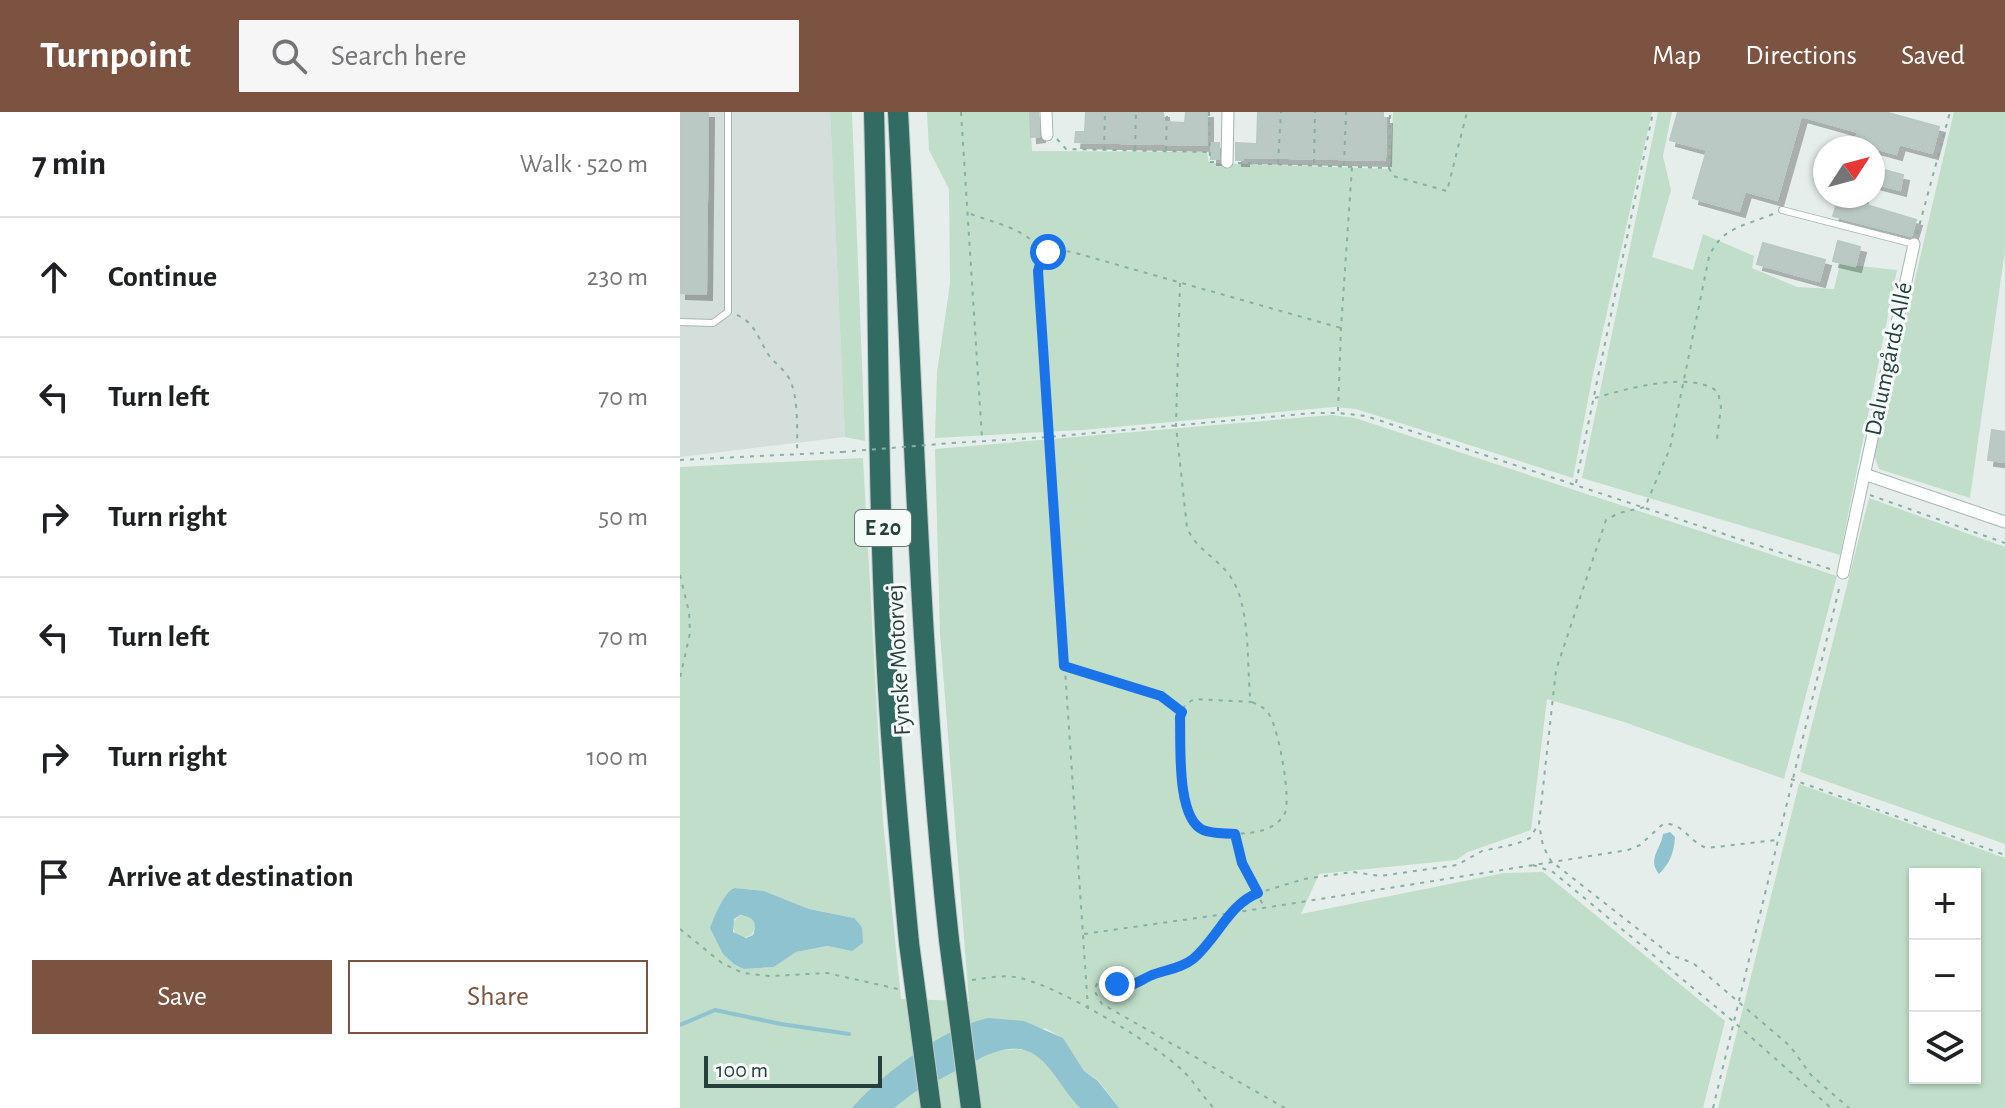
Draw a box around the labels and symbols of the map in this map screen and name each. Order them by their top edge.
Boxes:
north arrow [1813,136,1885,208]
route start [1030,234,1066,270]
street label: Dalumgårds Allé [1861,280,1917,438]
road number: E 20 [855,510,911,546]
street label: Fynske Motorvej [883,584,915,736]
route end [1099,966,1135,1002]
scale bar [704,1052,882,1088]

